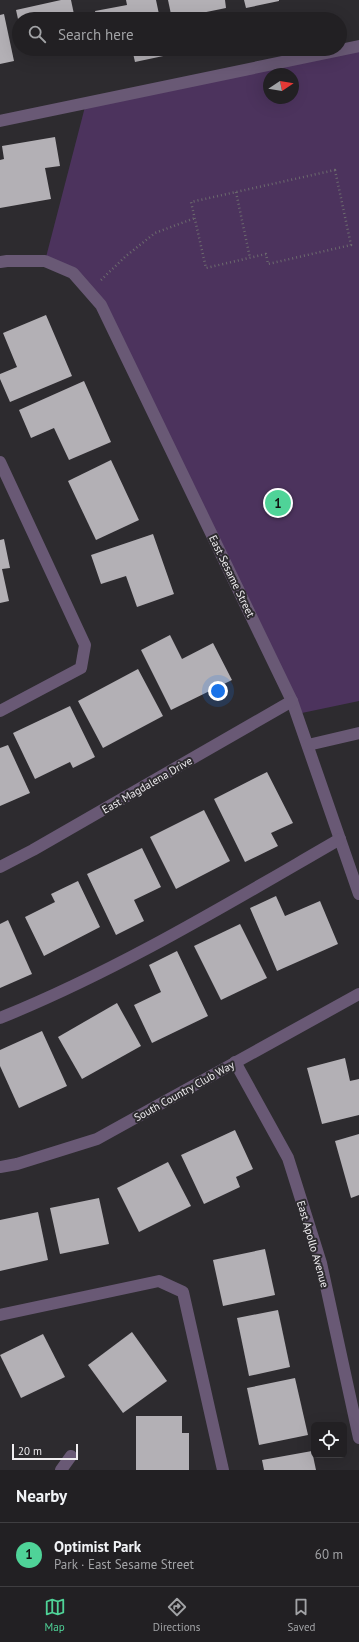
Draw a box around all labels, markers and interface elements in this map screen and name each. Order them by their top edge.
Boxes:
search box [12,12,347,56]
icon: search [26,23,48,45]
text: Search here [58,25,134,44]
north arrow [263,68,299,104]
pin: 1 [265,488,291,518]
street label: East Sesame Street [206,533,258,620]
your location [208,681,228,701]
street label: East Magdalena Drive [99,753,195,817]
street label: South Country Club Way [131,1057,237,1124]
street label: East Apollo Avenue [294,1199,332,1290]
map controls [311,1422,347,1458]
button: locate [311,1422,347,1458]
scale bar [12,1442,78,1461]
text: 20 m [18,1444,42,1458]
text: Nearby [16,1485,67,1507]
text: Optimist Park [54,1537,141,1556]
text: 1 [25,1546,33,1563]
text: 60 m [315,1546,343,1563]
text: Park · East Sesame Street [54,1556,194,1573]
tab: Map [44,1596,66,1634]
tab: Directions [153,1596,200,1634]
tab: Saved [287,1596,315,1634]

